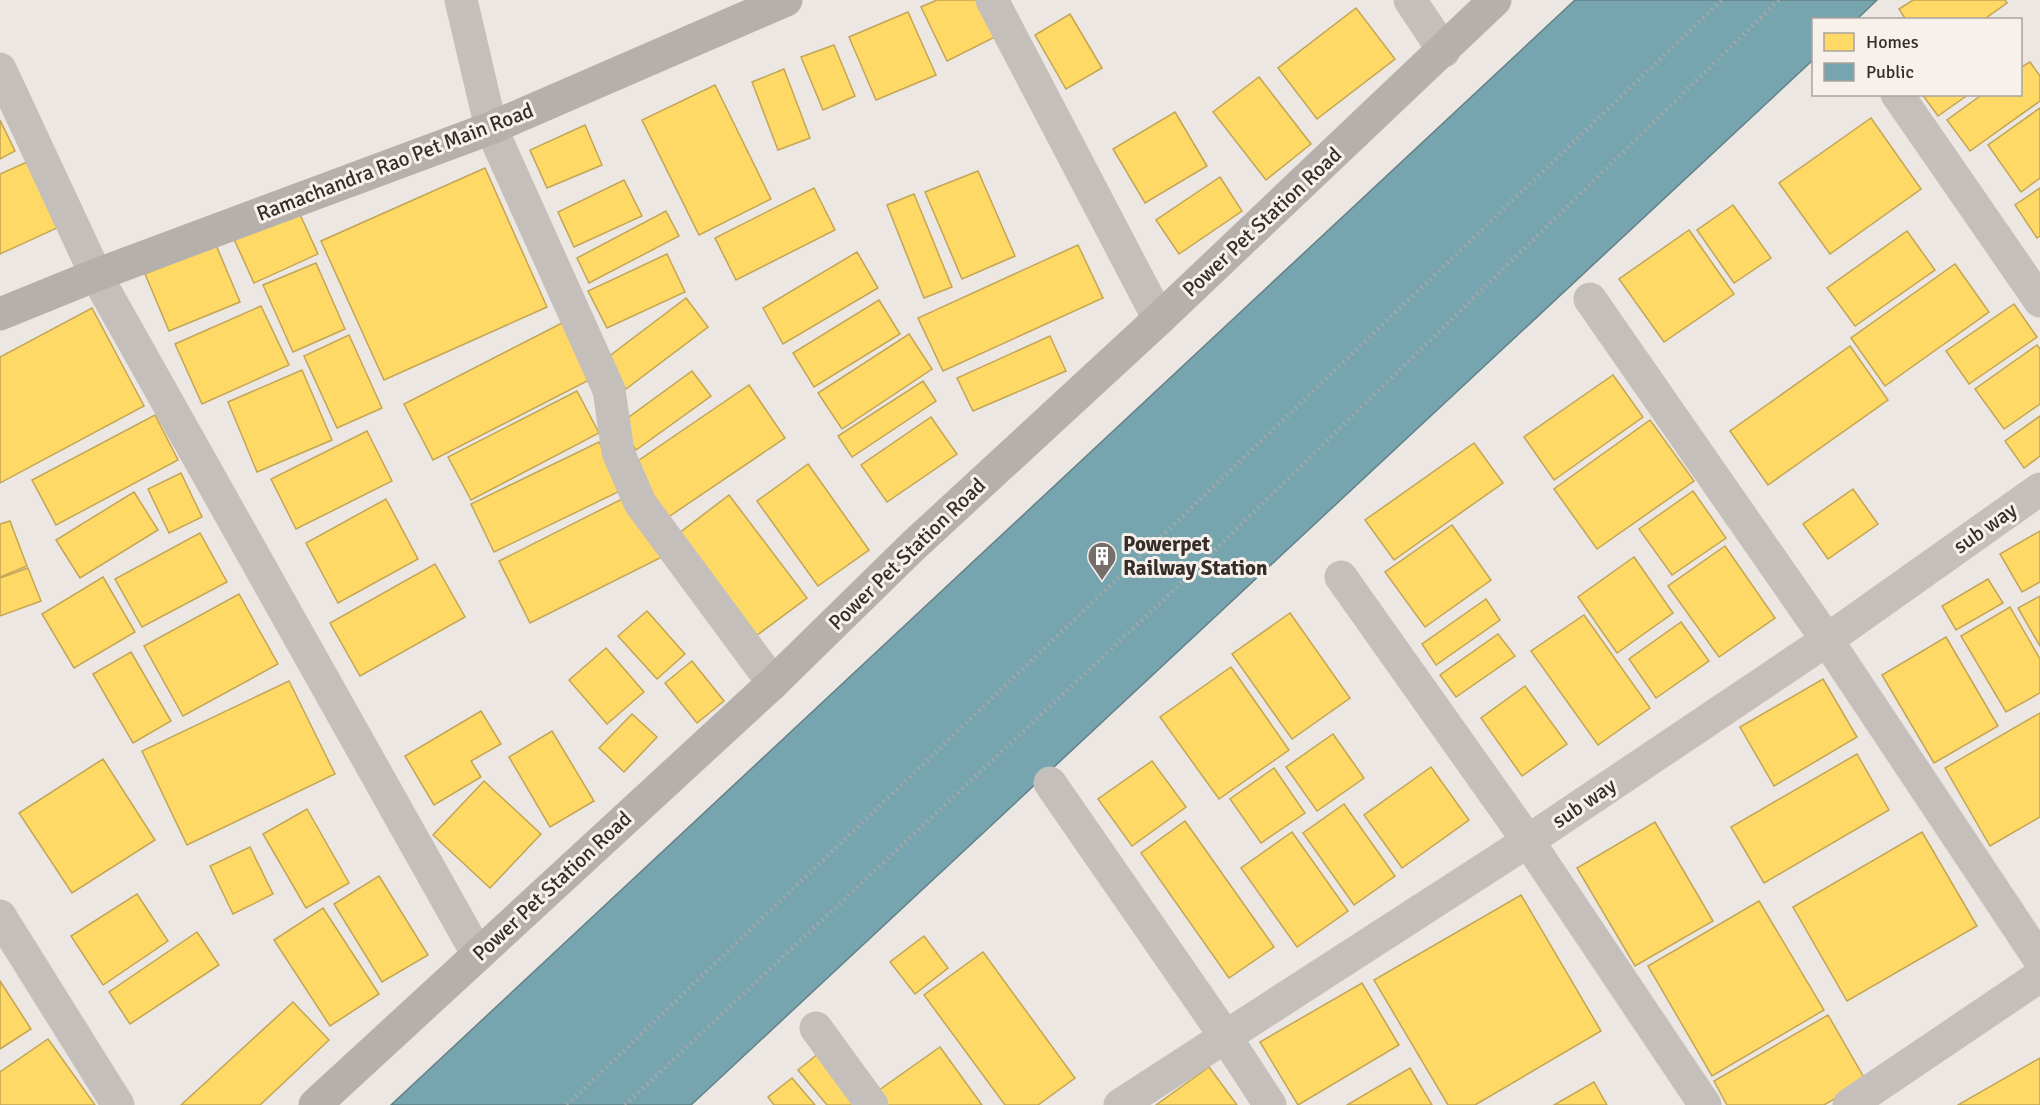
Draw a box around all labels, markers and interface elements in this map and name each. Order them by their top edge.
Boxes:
legend [1812,18,2022,96]
text: Homes [1866,31,1919,53]
text: Public [1866,61,1914,83]
street label: Ramachandra Rao Pet Main Road [253,97,537,227]
street label: Power Pet Station Road [1177,141,1347,303]
street label: Power Pet Station Road [823,472,991,636]
street label: sub way [1948,497,2022,559]
place label: Powerpet Railway Station [1123,531,1267,581]
building icon: Powerpet Railway Station [1086,540,1118,582]
street label: sub way [1547,772,1621,834]
street label: Power Pet Station Road [467,805,637,967]

